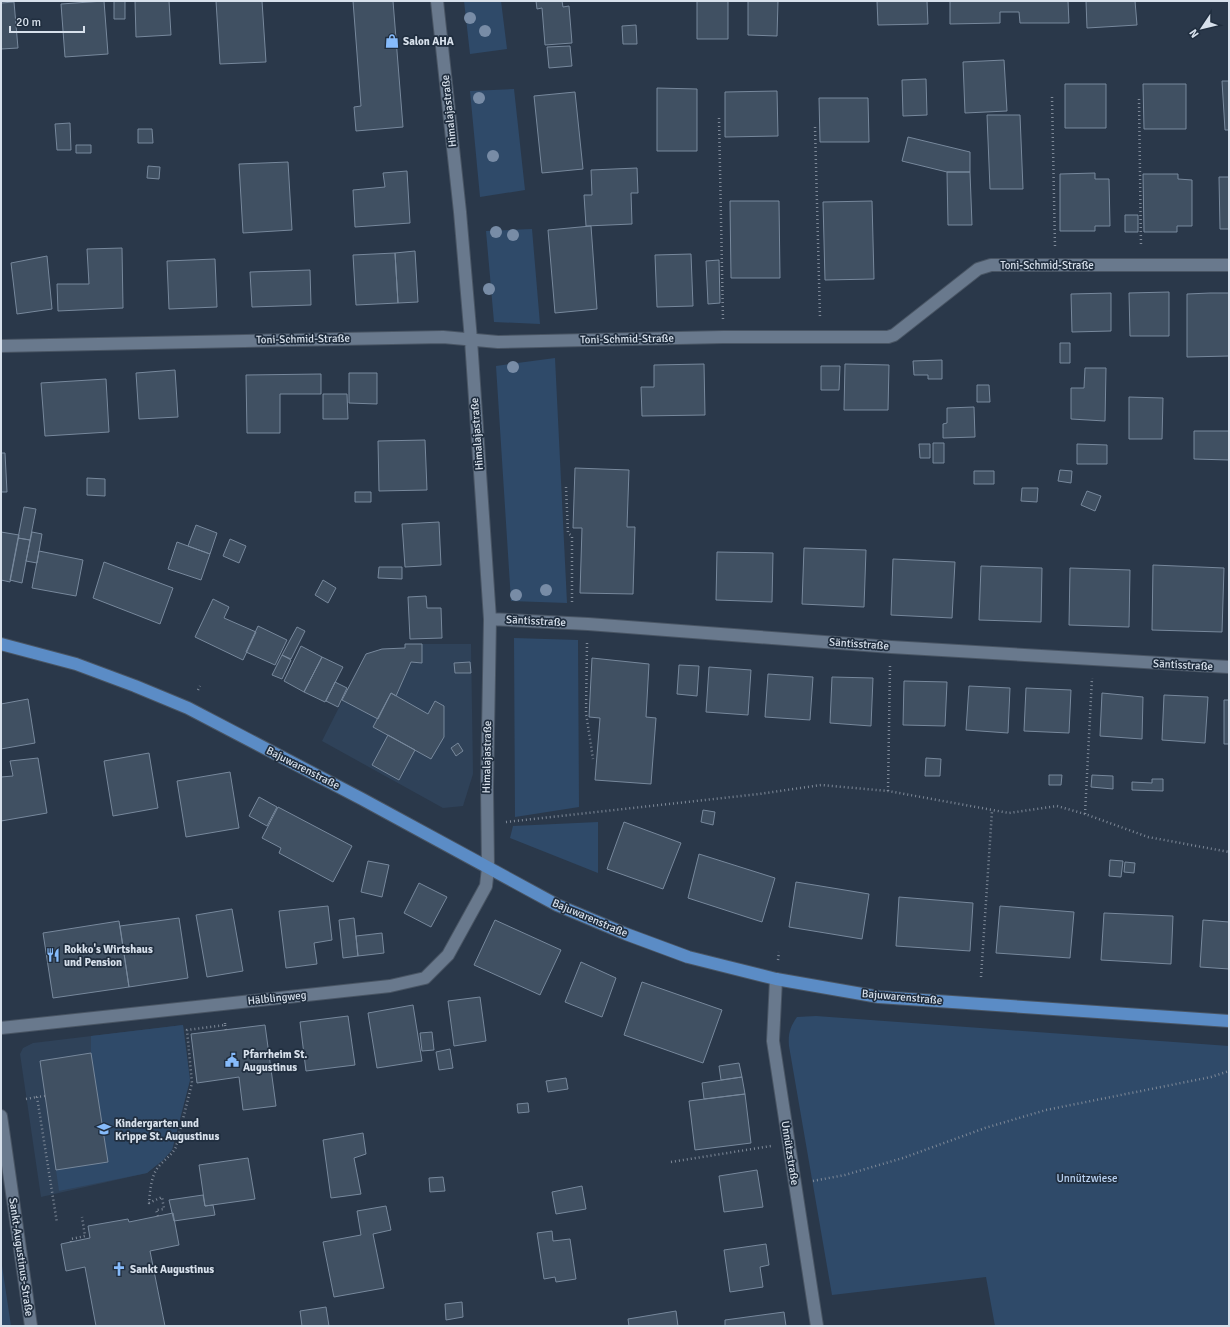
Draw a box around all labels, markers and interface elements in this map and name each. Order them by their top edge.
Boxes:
scale bar [10,8,84,34]
north arrow [1182,8,1222,48]
text: 20 m [16,15,41,30]
text: N [1187,27,1202,40]
shop icon: Salon AHA [384,33,400,49]
place label: Salon AHA [403,35,454,48]
street label: Himalajastraße [439,74,459,148]
street label: Toni-Schmid-Straße [1000,259,1094,272]
street label: Toni-Schmid-Straße [256,332,350,346]
street label: Toni-Schmid-Straße [580,332,674,346]
street label: Himalajastraße [468,397,486,471]
street label: Säntisstraße [506,613,566,629]
street label: Säntisstraße [829,635,889,653]
street label: Säntisstraße [1153,657,1213,673]
street label: Himalajastraße [480,720,494,794]
street label: Bajuwarenstraße [264,744,342,792]
street label: Bajuwarenstraße [550,896,630,940]
place label: Rokko's Wirtshaus und Pension [64,943,153,969]
restaurant icon: Rokko's Wirtshaus und Pension [45,947,61,963]
street label: Bajuwarenstraße [861,987,943,1007]
street label: Hälblingweg [247,988,307,1008]
place label: Pfarrheim St. Augustinus [243,1048,307,1074]
public building icon: Pfarrheim St. Augustinus [224,1052,240,1068]
place label: Kindergarten und Krippe St. Augustinus [115,1117,219,1143]
street label: Unnützstraße [779,1120,801,1186]
school or university icon: Kindergarten und Krippe St. Augustinus [96,1121,112,1137]
park label: Unnützwiese [1056,1172,1118,1185]
street label: Sankt-Augustinus-Straße [6,1197,36,1317]
church icon: Sankt Augustinus [111,1261,127,1277]
place label: Sankt Augustinus [130,1263,214,1276]

